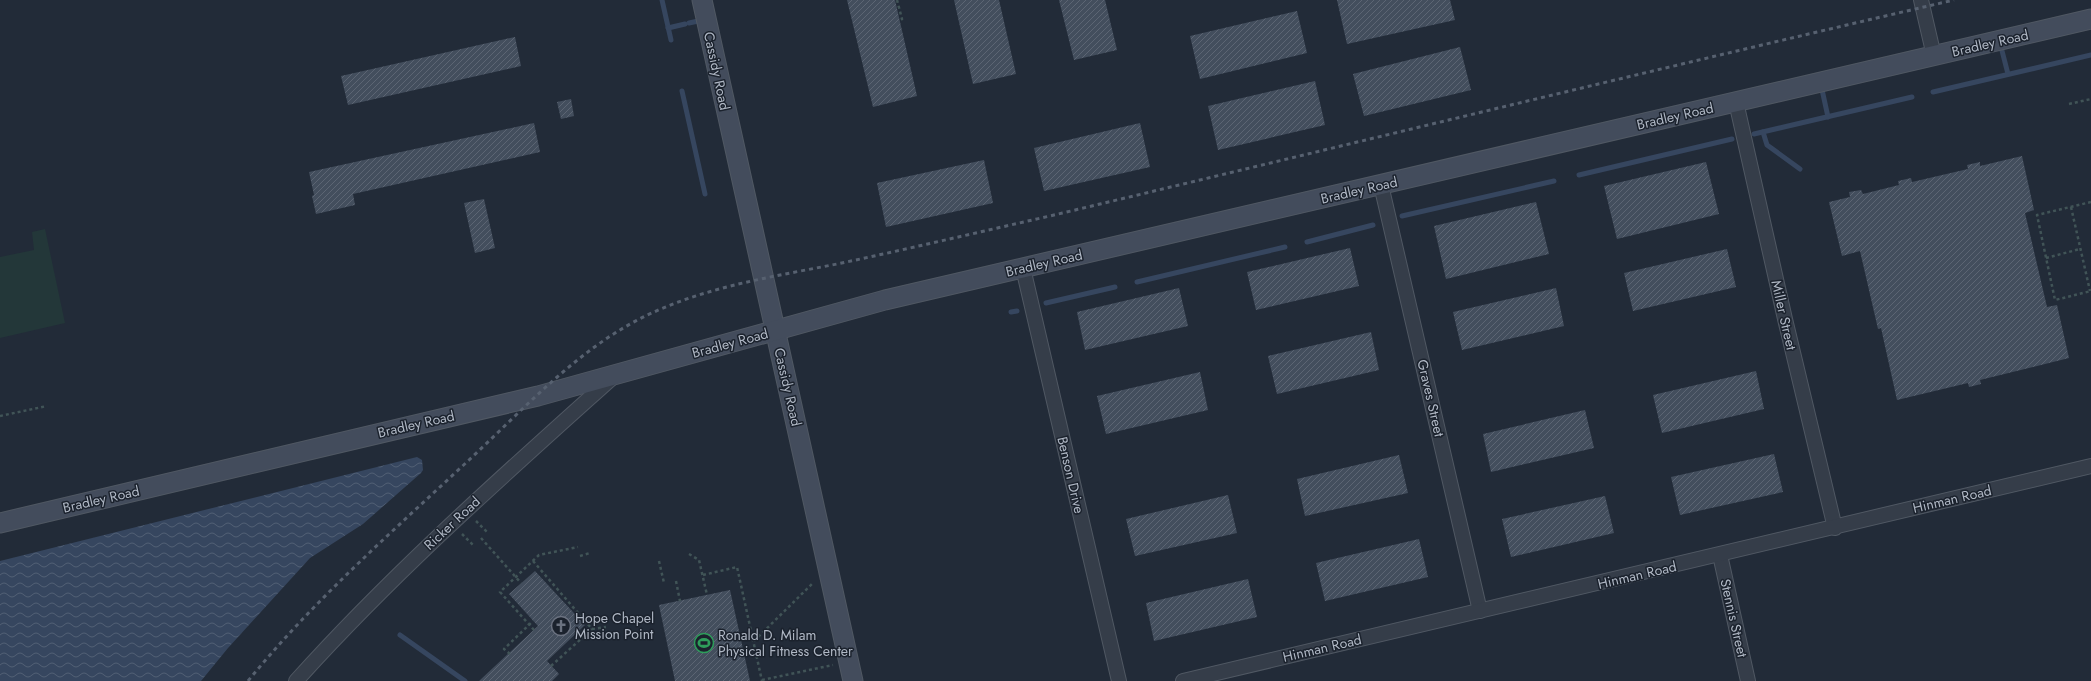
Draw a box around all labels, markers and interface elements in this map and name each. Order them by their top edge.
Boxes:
street label: Bradley Road [1950,24,2030,62]
street label: Cassidy Road [699,30,735,112]
street label: Bradley Road [1635,97,1715,135]
street label: Bradley Road [1319,171,1399,209]
street label: Bradley Road [1004,244,1084,282]
street label: Miller Street [1766,278,1802,352]
street label: Bradley Road [690,323,770,363]
street label: Cassidy Road [769,346,807,428]
street label: Graves Street [1412,357,1450,439]
street label: Bradley Road [376,405,456,443]
street label: Benson Drive [1052,435,1090,515]
street label: Bradley Road [61,480,141,518]
street label: Hinman Road [1911,480,1993,518]
street label: Ricker Road [419,492,485,554]
street label: Hinman Road [1596,556,1678,594]
street label: Stennis Street [1715,577,1753,660]
place label: Hope Chapel Mission Point [575,608,654,644]
church icon: Hope Chapel Mission Point [550,615,572,637]
place label: Ronald D. Milam Physical Fitness Center [718,625,853,661]
street label: Hinman Road [1281,629,1363,667]
sports icon: Ronald D. Milam Physical Fitness Center [693,632,715,654]

